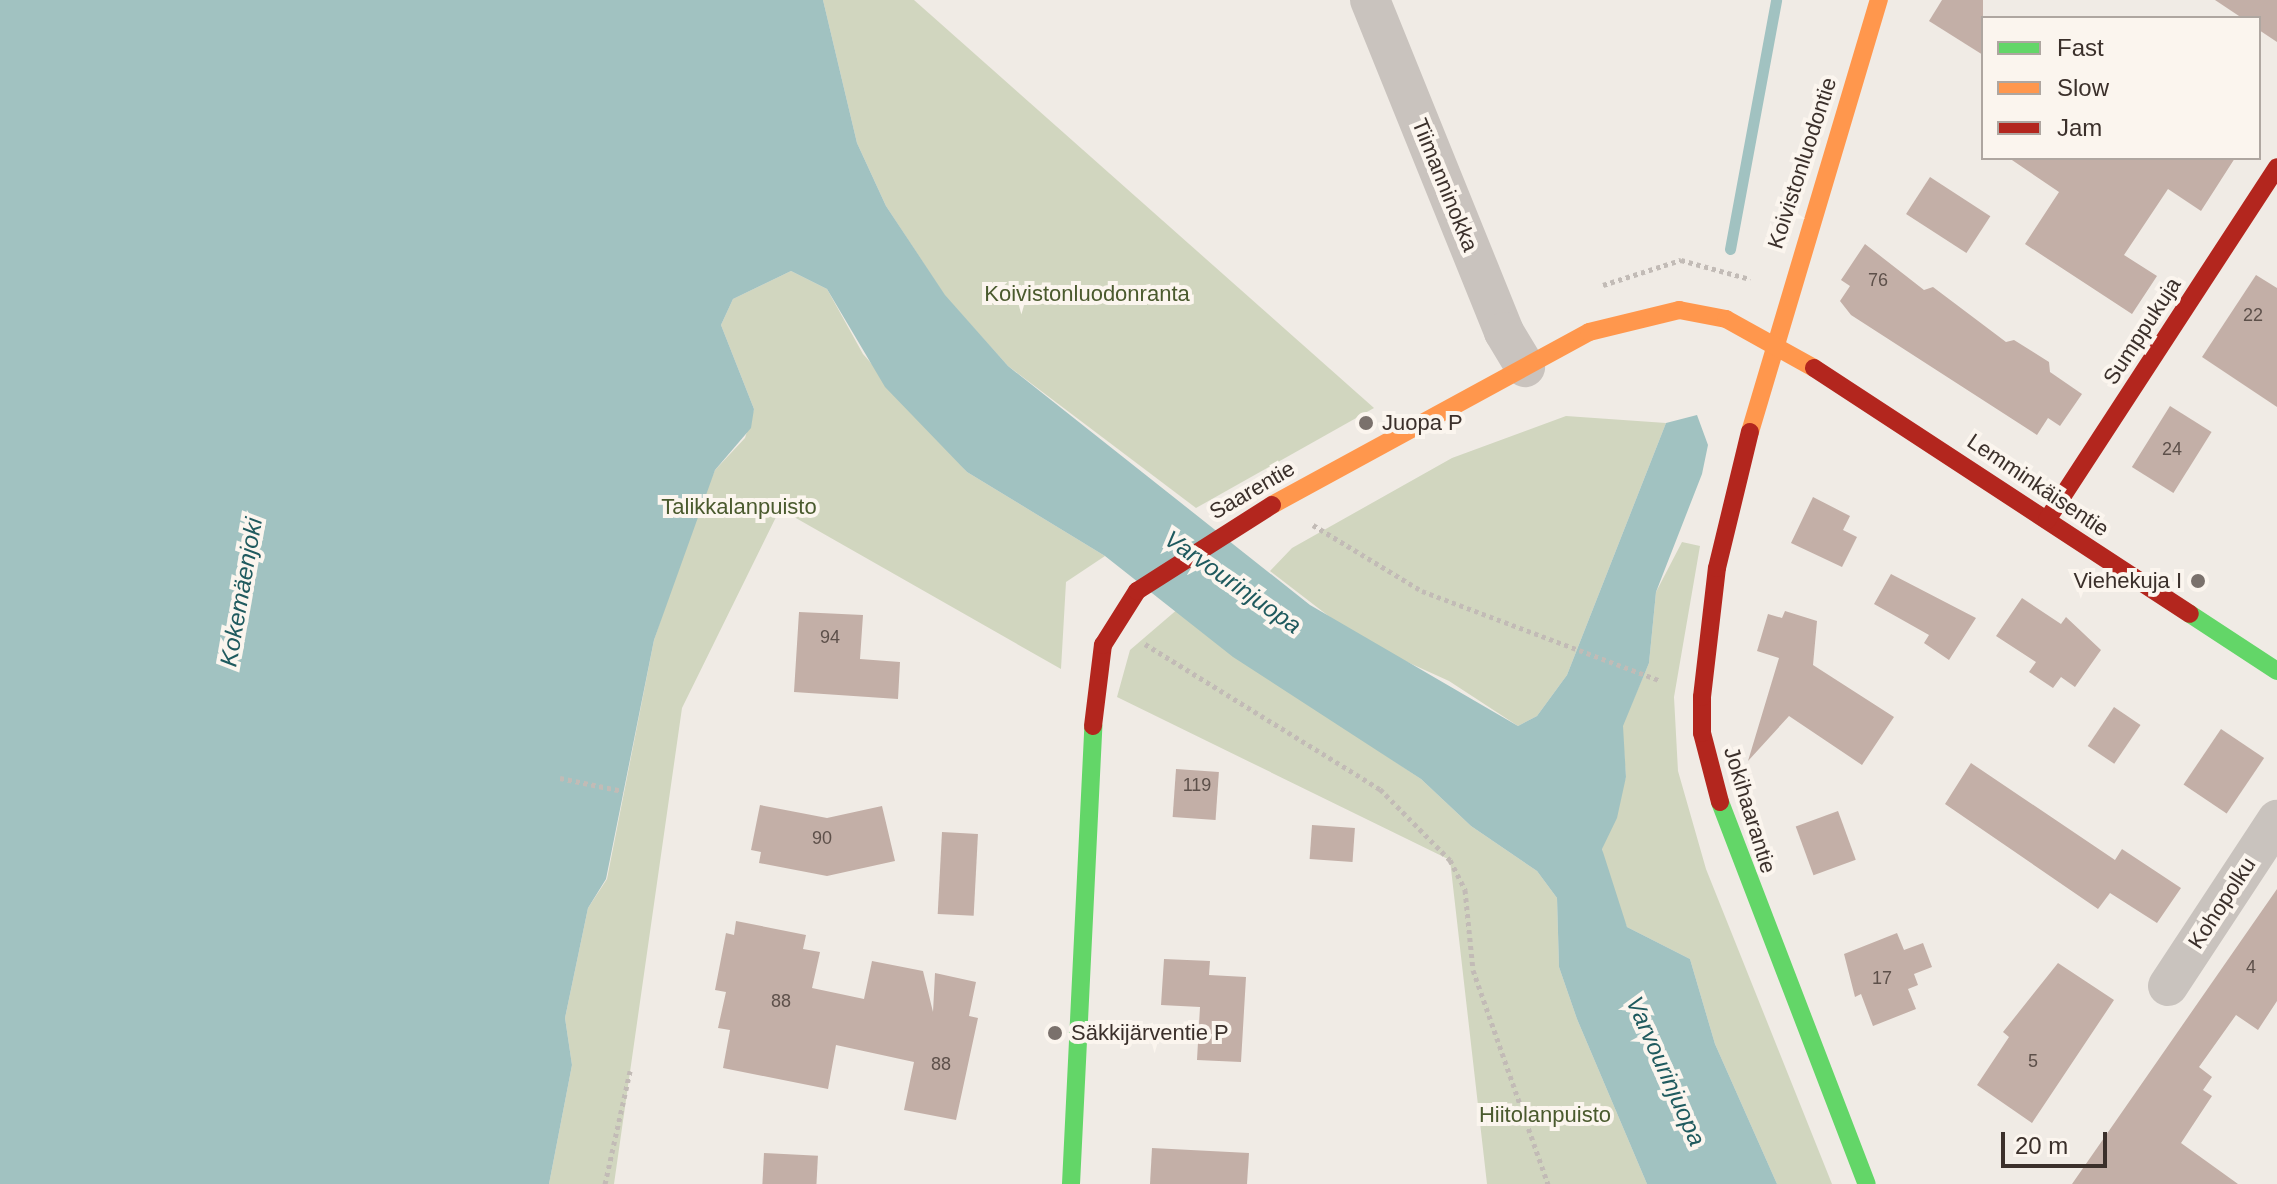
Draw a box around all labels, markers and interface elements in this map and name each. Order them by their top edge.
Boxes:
legend [1981,16,2261,160]
text: Fast [2057,34,2104,61]
street label: Koivistonluodontie [1762,74,1842,252]
text: Slow [2057,74,2109,101]
text: Jam [2057,114,2102,141]
street label: Tiimanninokka [1406,115,1484,255]
house number: 76 [1868,269,1888,291]
street label: Sumppukuja [2098,273,2186,389]
park label: Koivistonluodonranta [984,281,1190,307]
house number: 22 [2243,304,2263,326]
place label: Juopa P [1382,410,1463,436]
marker: Juopa P [1357,414,1375,432]
street label: Lemminkäisentie [1962,428,2114,542]
house number: 24 [2162,438,2182,460]
street label: Saarentie [1205,455,1299,525]
park label: Talikkalanpuisto [661,494,817,520]
water label: Kokemäenjoki [214,515,268,669]
water label: Varvourinjuopa [1159,524,1307,640]
place label: Viehekuja I [2074,568,2182,594]
marker: Viehekuja I [2189,572,2207,590]
house number: 94 [820,626,840,648]
street label: Jokihaarantie [1718,744,1782,876]
house number: 119 [1183,774,1211,796]
house number: 90 [812,827,832,849]
street label: Kohopolku [2183,852,2261,954]
house number: 4 [2246,956,2256,978]
house number: 17 [1872,967,1892,989]
house number: 88 [771,990,791,1012]
water label: Varvourinjuopa [1620,992,1712,1150]
place label: Säkkijärventie P [1071,1020,1229,1046]
marker: Säkkijärventie P [1046,1024,1064,1042]
house number: 5 [2028,1050,2038,1072]
house number: 88 [931,1053,951,1075]
park label: Hiitolanpuisto [1479,1102,1611,1128]
scale bar [2005,1116,2111,1166]
text: 20 m [2015,1132,2068,1159]

